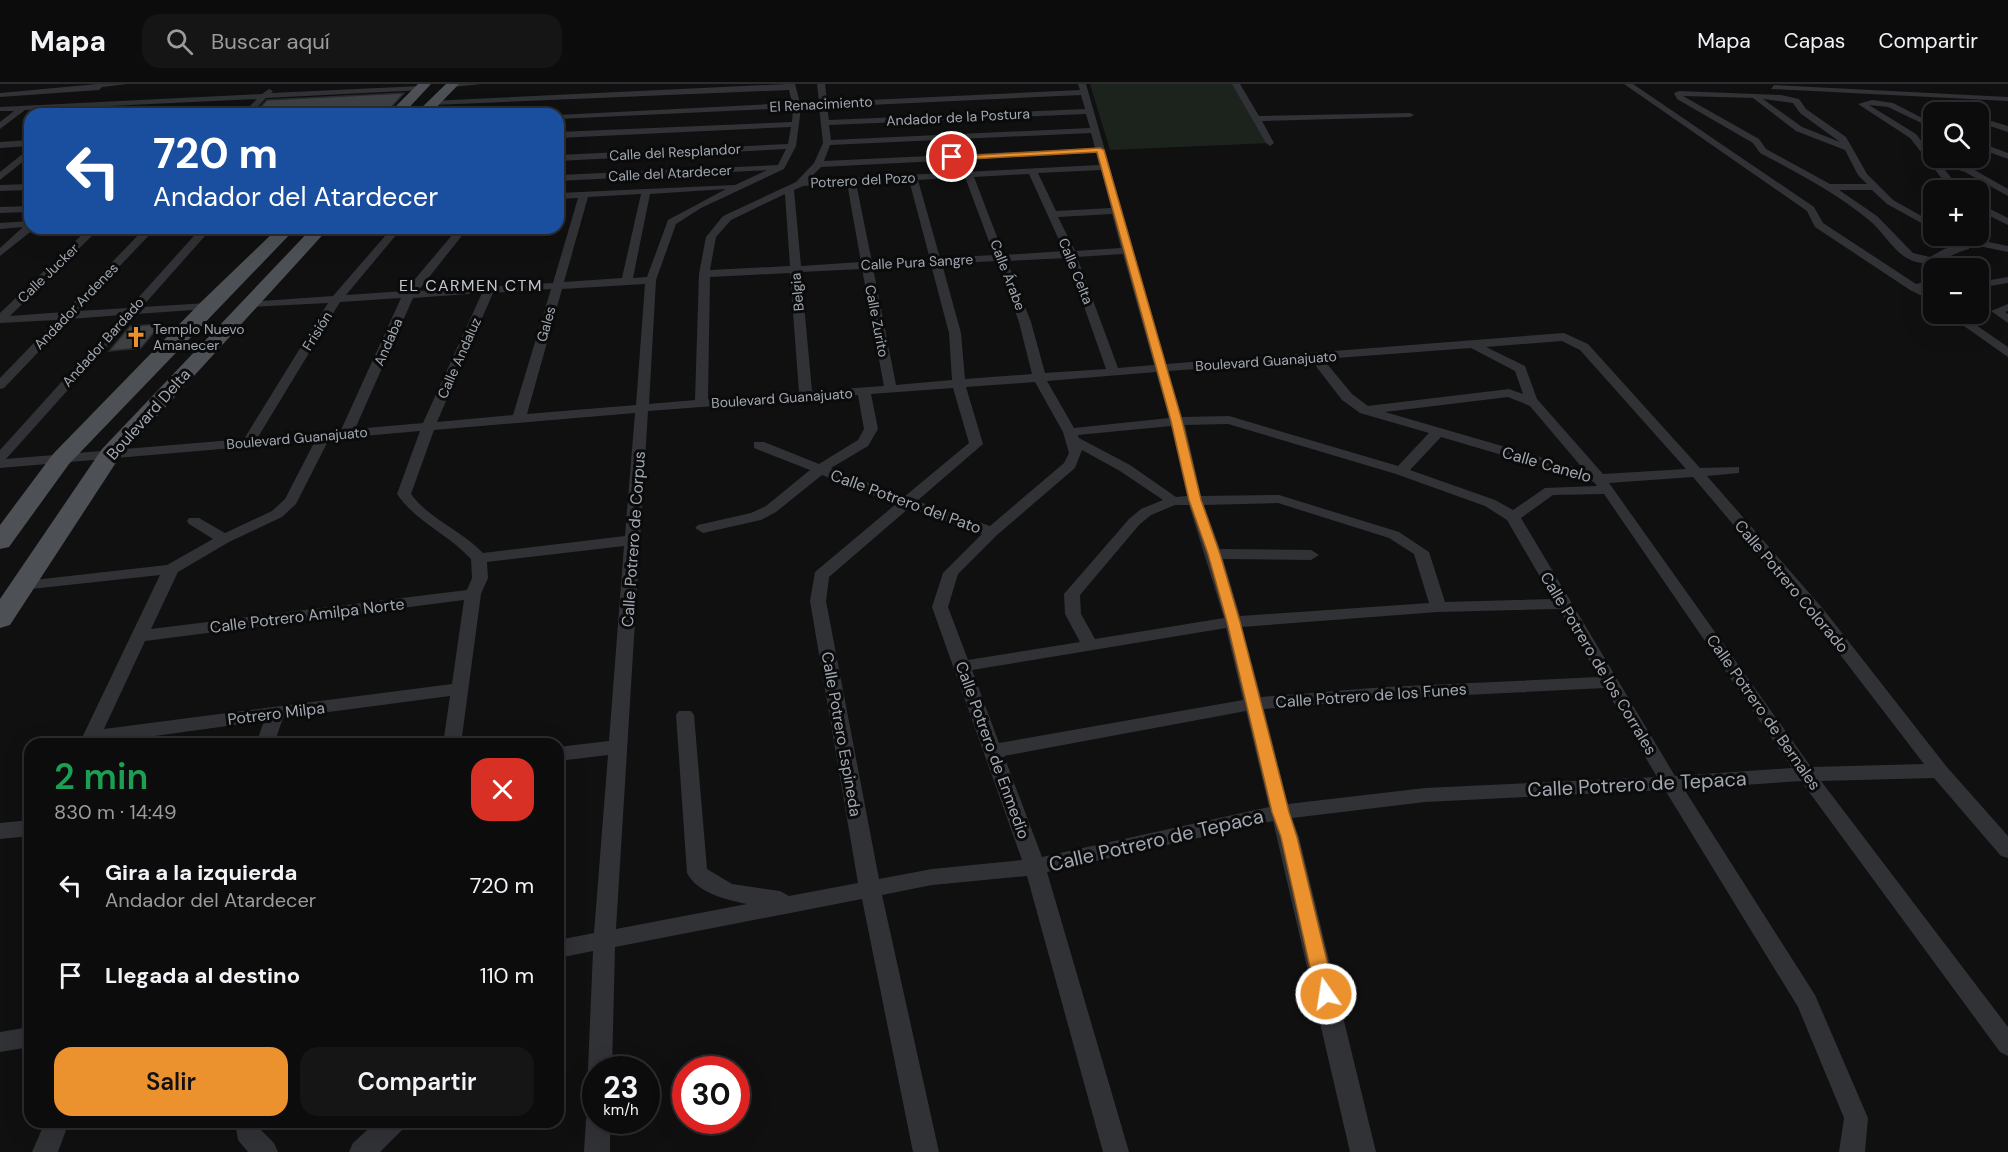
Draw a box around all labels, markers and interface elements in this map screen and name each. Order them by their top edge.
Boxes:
search box [142,14,562,68]
text: Mapa [30,23,106,60]
icon: search [163,25,196,58]
text: Buscar aquí [211,27,330,56]
text: Mapa [1697,27,1751,55]
text: Capas [1784,27,1845,55]
text: Compartir [1878,27,1978,55]
street label: El Renacimiento [769,92,873,116]
map controls [1923,102,1989,324]
button: search [1923,102,1989,168]
street label: Andador de la Postura [886,104,1030,130]
text: 720 m [153,126,278,181]
pin [926,131,977,182]
icon: left [54,132,132,210]
street label: Calle del Resplandor [609,140,741,164]
icon: arrive [935,140,968,173]
street label: Calle del Atardecer [608,161,732,185]
street label: Potrero del Pozo [810,168,916,192]
text: Andador del Atardecer [153,179,438,214]
button: + [1923,180,1989,246]
street label: Calle Celta [1055,235,1097,307]
street label: Calle Árabe [986,237,1030,313]
street label: Calle Jucker [14,239,82,307]
street label: Calle Pura Sangre [860,250,974,274]
button: − [1923,258,1989,324]
street label: Andador Ardenes [30,259,122,353]
street label: Belgia [786,272,808,312]
district label: EL CARMEN CTM [399,275,543,296]
street label: Calle Zurito [861,283,893,359]
street label: Andador Bardado [58,294,148,390]
street label: Gales [532,304,560,344]
street label: Frisión [298,308,336,354]
street label: Andaba [370,315,406,369]
street label: Calle Andaluz [433,315,485,401]
place label: Templo Nuevo Amanecer [153,320,245,354]
church icon: Templo Nuevo Amanecer [124,325,148,349]
street label: Boulevard Guanajuato [1195,347,1337,375]
street label: Boulevard Delta [102,364,195,464]
street label: Boulevard Guanajuato [711,384,853,412]
street label: Boulevard Guanajuato [226,423,368,453]
street label: Calle Canelo [1500,442,1594,487]
street label: Calle Potrero de Corpus [617,450,650,628]
street label: Calle Potrero del Pato [828,464,984,539]
street label: Calle Potrero Colorado [1730,516,1853,657]
street label: Calle Potrero de los Corrales [1536,568,1662,759]
street label: Calle Potrero Amilpa Norte [209,593,406,638]
street label: Calle Potrero de Bernales [1702,630,1825,794]
street label: Calle Potrero Espineda [817,650,866,818]
street label: Calle Potrero de Enmedio [951,659,1034,842]
street label: Calle Potrero de los Funes [1275,678,1467,713]
street label: Potrero Milpa [226,697,326,730]
text: 2 min [54,753,148,800]
button: close [471,758,534,821]
street label: Calle Potrero de Tepaca [1527,765,1747,803]
text: 830 m · 14:49 [54,799,177,825]
street label: Calle Potrero de Tepaca [1046,803,1266,877]
text: Gira a la izquierda [105,858,297,887]
icon: left [54,869,87,902]
text: 720 m [470,871,534,900]
text: Andador del Atardecer [105,887,316,913]
icon: arrive [54,959,87,992]
text: Llegada al destino [105,961,300,990]
text: 110 m [480,961,534,990]
position arrow [1294,962,1358,1026]
button: Salir [54,1047,288,1116]
button: Compartir [300,1047,534,1116]
speed limit sign: 30 [672,1056,750,1134]
text: 23 [603,1068,639,1107]
text: km/h [603,1100,639,1120]

